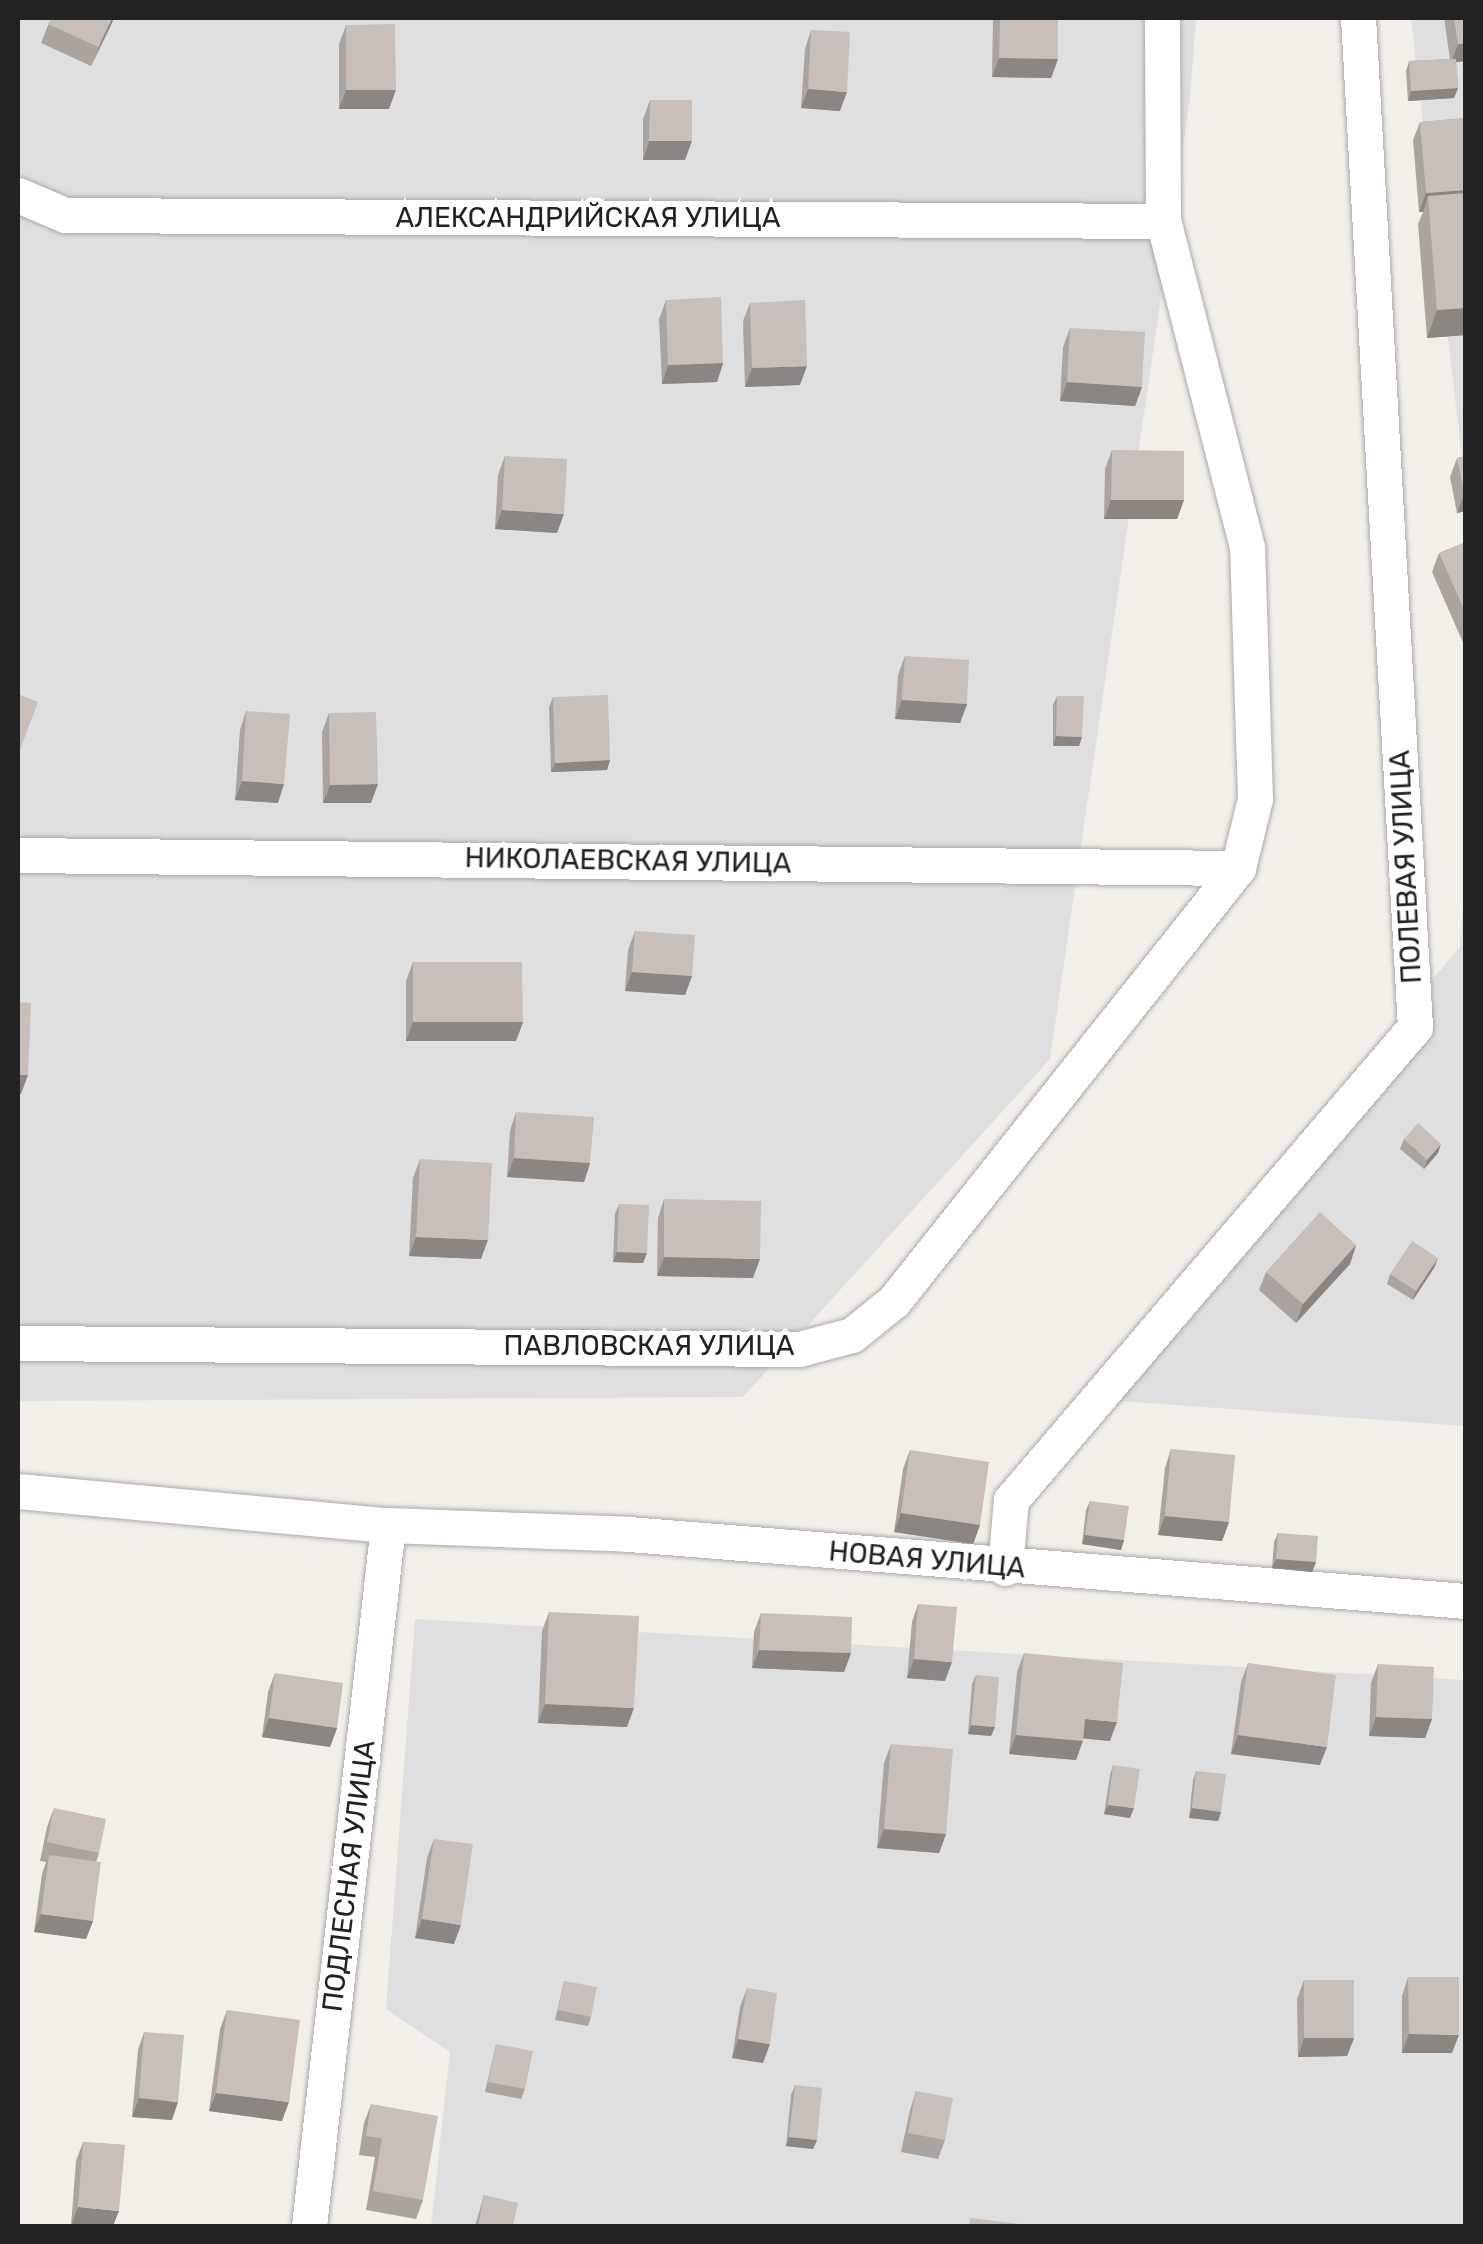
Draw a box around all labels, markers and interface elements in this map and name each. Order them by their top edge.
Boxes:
street label: АЛЕКСАНДРИЙСКАЯ УЛИЦА [395,201,781,235]
street label: ПОЛЕВАЯ УЛИЦА [1383,749,1429,985]
street label: НИКОЛАЕВСКАЯ УЛИЦА [464,841,792,881]
street label: ПАВЛОВСКАЯ УЛИЦА [504,1329,794,1363]
street label: НОВАЯ УЛИЦА [827,1535,1027,1585]
street label: ПОДЛЕСНАЯ УЛИЦА [316,1738,382,2014]

